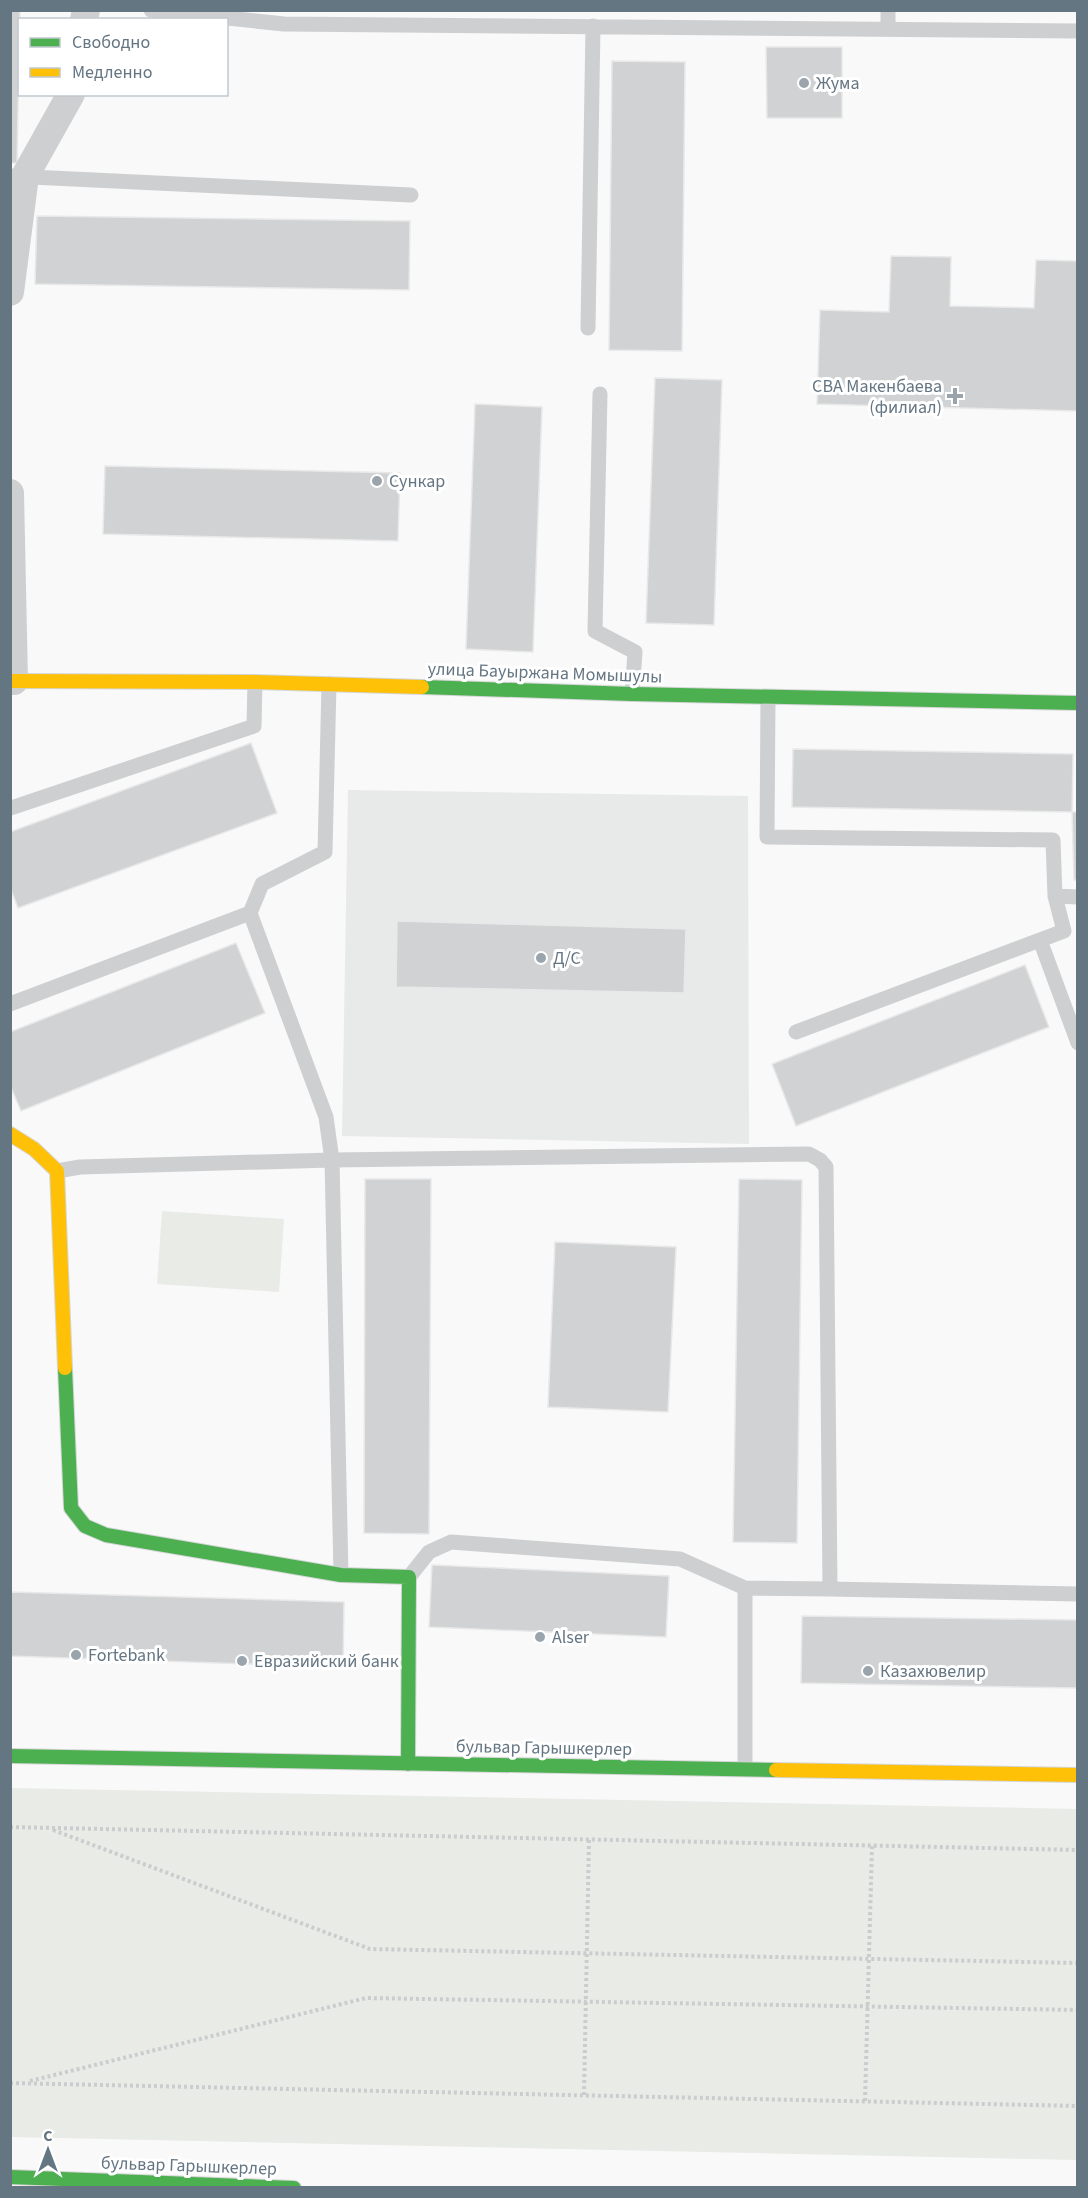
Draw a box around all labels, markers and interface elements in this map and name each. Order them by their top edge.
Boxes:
legend [18,18,228,96]
text: Свободно [72,30,150,55]
text: Медленно [72,60,152,85]
place label: Жума [816,71,860,96]
marker: Жума [797,76,811,90]
place label: СВА Макенбаева (филиал) [812,374,942,420]
marker: СВА Макенбаева (филиал) [946,387,964,405]
place label: Сункар [389,469,445,494]
marker: Сункар [370,474,384,488]
street label: улица Бауыржана Момышулы [427,656,663,690]
place label: Д/С [553,946,581,971]
marker: Д/С [534,951,548,965]
place label: Alser [552,1625,590,1650]
marker: Alser [533,1630,547,1644]
place label: Fortebank [88,1643,165,1668]
marker: Fortebank [69,1648,83,1662]
place label: Евразийский банк [254,1649,399,1674]
marker: Евразийский банк [235,1654,249,1668]
place label: Казахювелир [880,1659,986,1684]
marker: Казахювелир [861,1664,875,1678]
street label: бульвар Гарышкерлер [456,1734,632,1762]
north arrow [18,2120,78,2180]
text: С [43,2125,53,2147]
street label: бульвар Гарышкерлер [101,2150,277,2182]

